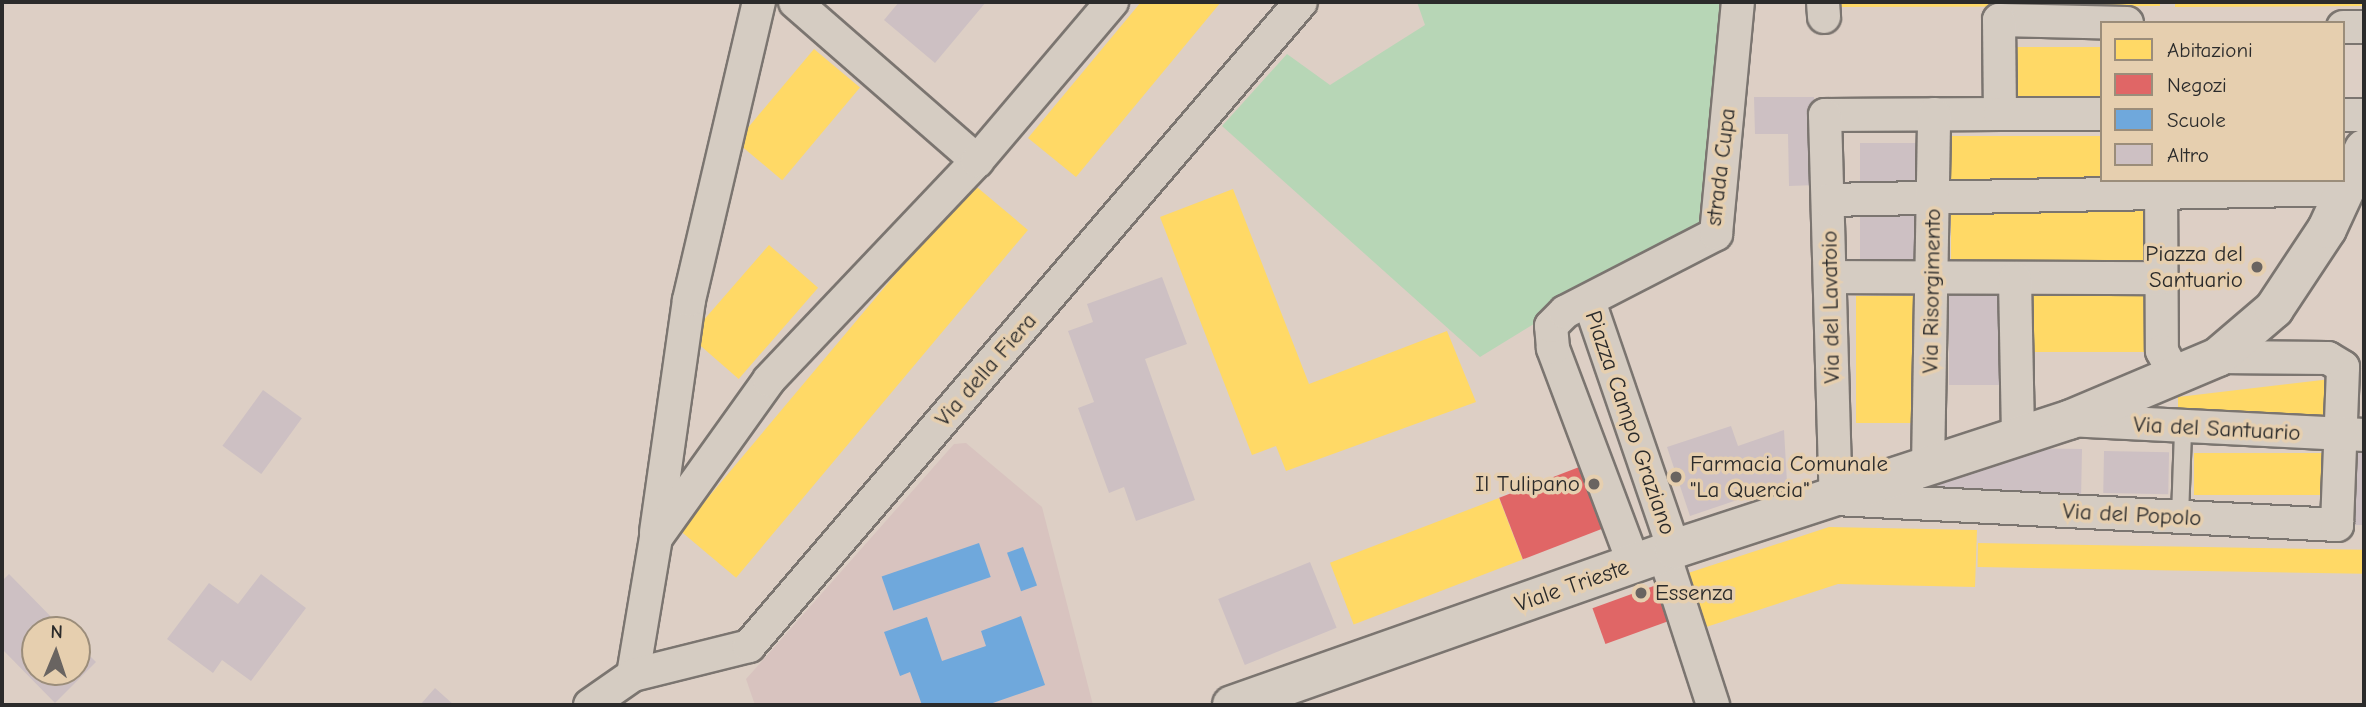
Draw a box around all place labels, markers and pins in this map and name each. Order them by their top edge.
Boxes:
place label: Piazza del Santuario [2145,240,2243,294]
marker: Piazza del Santuario [2249,259,2265,275]
place label: Farmacia Comunale "La Quercia" [1690,450,1888,504]
marker: Farmacia Comunale "La Quercia" [1668,469,1684,485]
place label: Il Tulipano [1475,470,1580,498]
marker: Il Tulipano [1586,476,1602,492]
place label: Essenza [1655,579,1733,607]
marker: Essenza [1633,585,1649,601]

